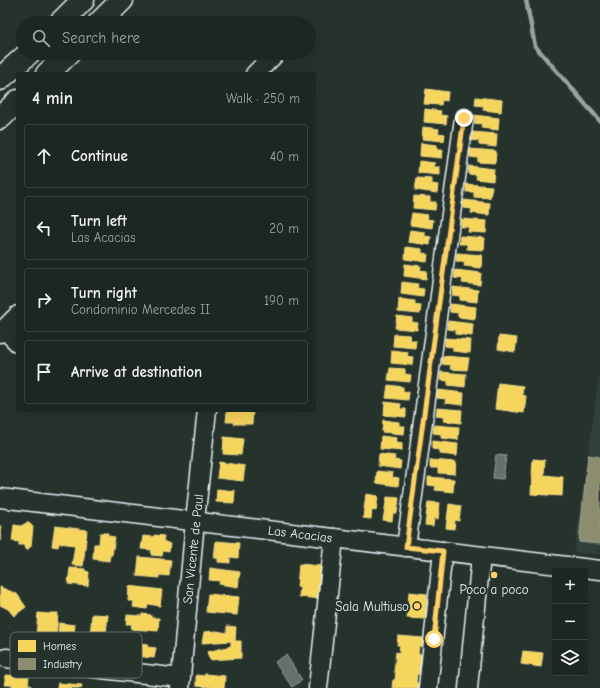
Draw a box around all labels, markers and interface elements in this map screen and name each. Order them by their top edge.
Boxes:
search box [16,16,316,60]
icon: search [30,27,52,49]
text: Search here [62,29,140,47]
text: 4 min [32,89,73,108]
text: Walk · 250 m [226,91,300,106]
route end [455,109,473,127]
icon: ahead [33,145,55,167]
text: Continue [71,147,128,165]
text: 40 m [270,149,299,164]
text: Turn left [71,212,127,230]
icon: left [33,217,55,239]
text: 20 m [269,221,299,236]
text: Las Acacias [71,230,136,245]
text: Turn right [71,284,137,302]
icon: right [33,289,55,311]
text: 190 m [264,293,299,308]
text: Condominio Mercedes II [71,302,210,317]
icon: arrive [33,361,55,383]
text: Arrive at destination [71,363,202,381]
street label: San Vicente de Paul [180,493,206,605]
street label: Las Acacias [267,523,333,545]
map controls [552,568,588,676]
button: + [552,568,588,604]
marker: Poco a poco [489,570,499,580]
place label: Poco a poco [459,582,529,597]
place label: Sala Multiuso [335,599,409,614]
marker: Sala Multiuso [412,601,422,611]
button: − [552,604,588,640]
route start [425,630,443,648]
legend [10,632,142,678]
text: Homes [43,640,76,653]
button: layers [552,640,588,676]
text: Industry [43,658,82,671]

